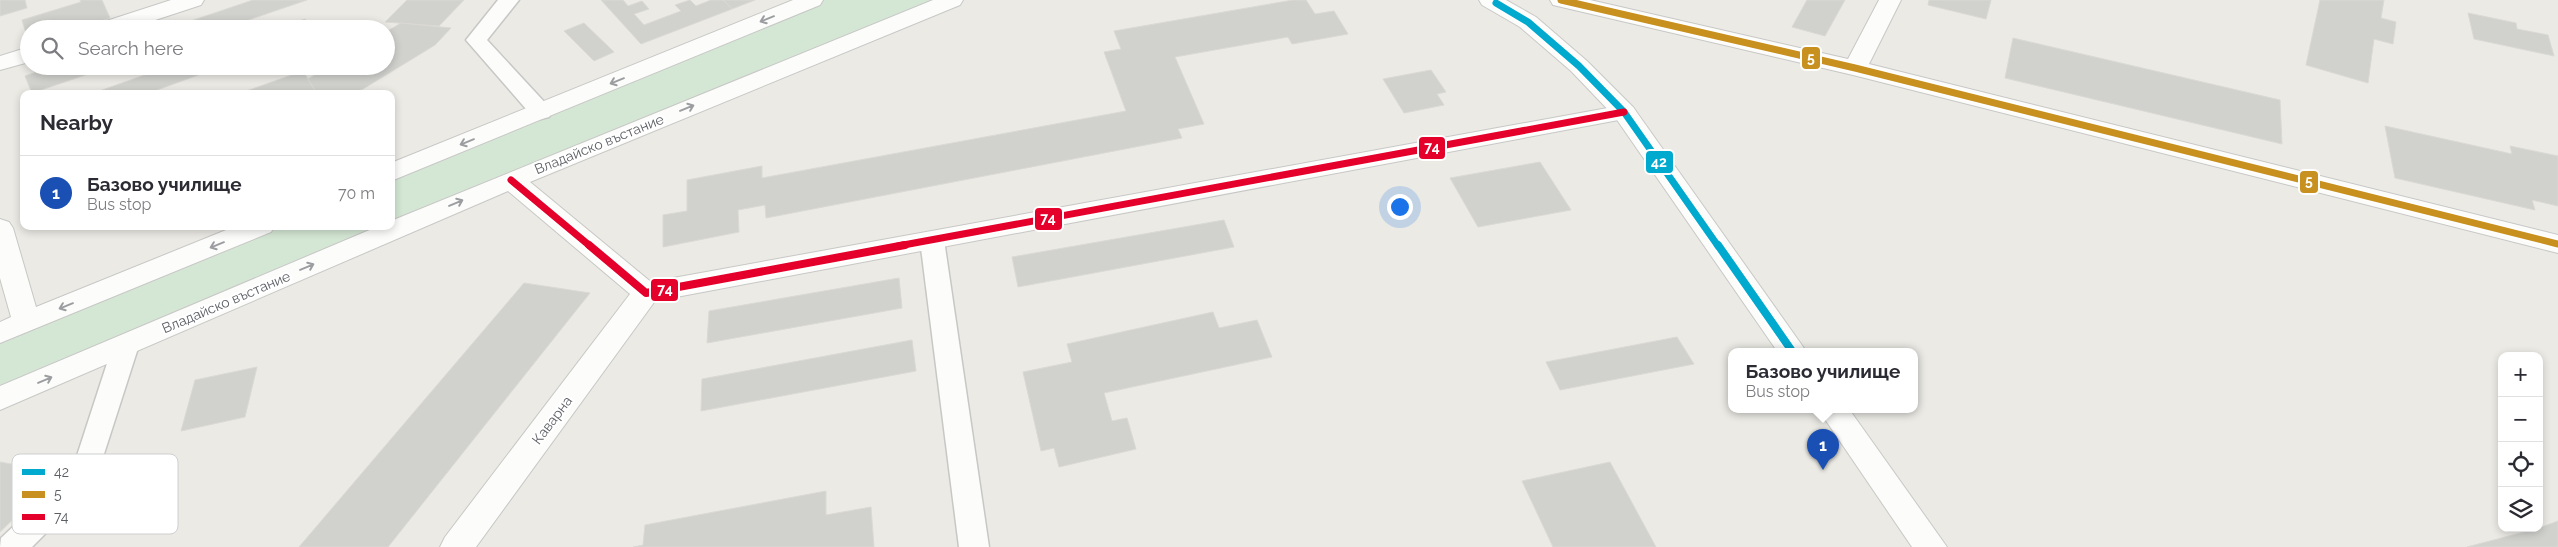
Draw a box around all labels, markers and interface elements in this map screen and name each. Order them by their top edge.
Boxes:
one-way arrow [760,14,775,24]
search box [20,20,395,75]
icon: search [38,34,66,62]
text: Search here [78,37,184,59]
line badge: 5 [1801,46,1821,70]
text: 5 [1807,50,1815,66]
one-way arrow [610,76,625,86]
one-way arrow [679,103,694,112]
text: Nearby [40,110,113,135]
street label: Владайско въстание [532,111,666,177]
line badge: 74 [1418,136,1446,160]
one-way arrow [460,138,475,148]
text: 74 [1424,139,1440,155]
line badge: 42 [1645,150,1674,174]
text: 42 [1651,154,1667,170]
line badge: 5 [2299,170,2319,194]
text: Базово училище [87,173,242,195]
text: 5 [2305,173,2313,189]
text: 1 [52,184,60,203]
text: 70 m [338,184,375,203]
your location [1387,194,1413,220]
text: Bus stop [87,195,151,214]
one-way arrow [448,198,463,208]
line badge: 74 [1034,207,1063,231]
text: 74 [1040,210,1056,226]
one-way arrow [210,240,225,250]
one-way arrow [299,262,314,271]
street label: Владайско въстание [159,268,293,336]
line badge: 74 [650,278,679,302]
text: 74 [657,281,673,297]
one-way arrow [59,302,74,311]
popup [1728,348,1918,413]
map controls [2498,352,2543,532]
button: + [2498,352,2543,397]
text: Базово училище [1746,360,1900,382]
one-way arrow [37,374,52,384]
text: Bus stop [1746,382,1810,401]
street label: Каварна [529,393,575,447]
button: − [2498,397,2543,442]
pin: 1 [1807,429,1839,470]
button: locate [2498,442,2543,487]
legend [12,454,178,534]
text: 42 [54,464,69,480]
text: 5 [54,486,62,502]
button: layers [2498,487,2543,532]
text: 74 [54,509,69,525]

